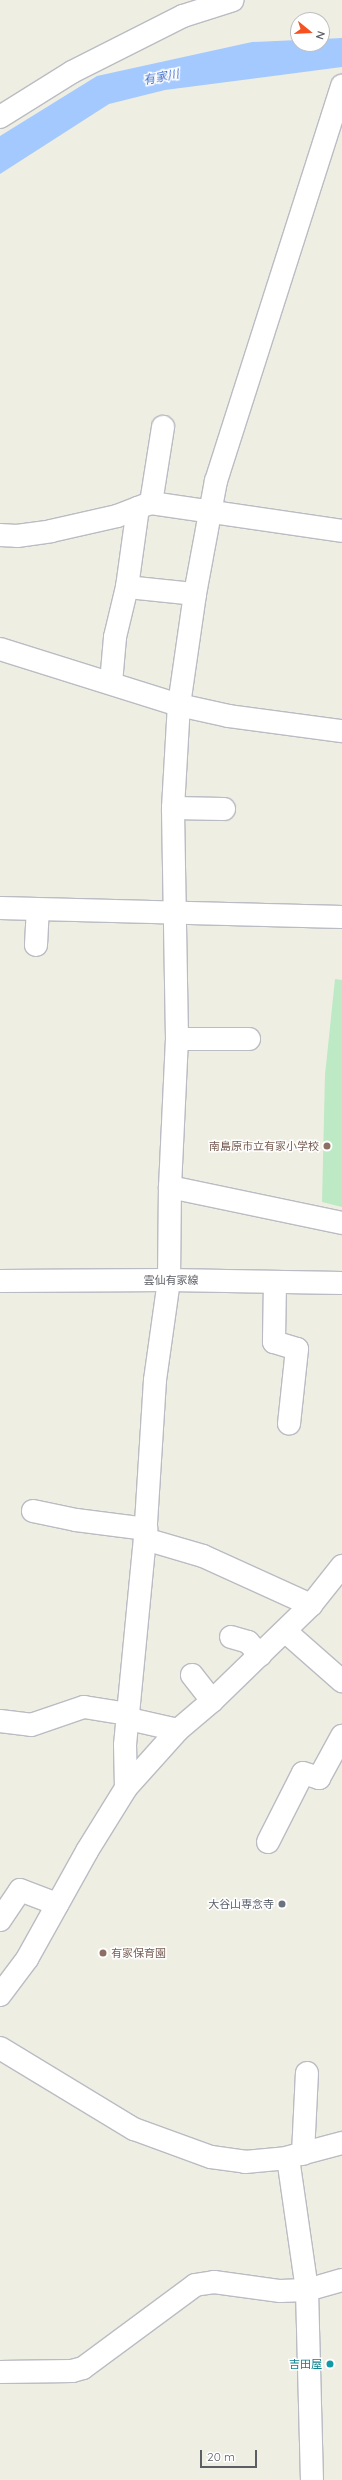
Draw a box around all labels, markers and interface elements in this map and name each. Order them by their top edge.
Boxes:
north arrow [290,12,330,52]
text: N [313,29,328,41]
water label: 有家川 [142,66,180,88]
place label: 南島原市立有家小学校 [209,1139,319,1153]
marker: 南島原市立有家小学校 [322,1141,332,1151]
street label: 雲仙有家線 [144,1273,198,1287]
place label: 大谷山専念寺 [208,1897,274,1911]
marker: 大谷山専念寺 [277,1899,287,1909]
place label: 有家保育園 [111,1946,166,1960]
marker: 有家保育園 [98,1948,108,1958]
place label: 吉田屋 [289,2357,322,2371]
marker: 吉田屋 [325,2359,335,2369]
scale bar [202,2442,259,2468]
text: 20 m [207,2449,235,2464]

